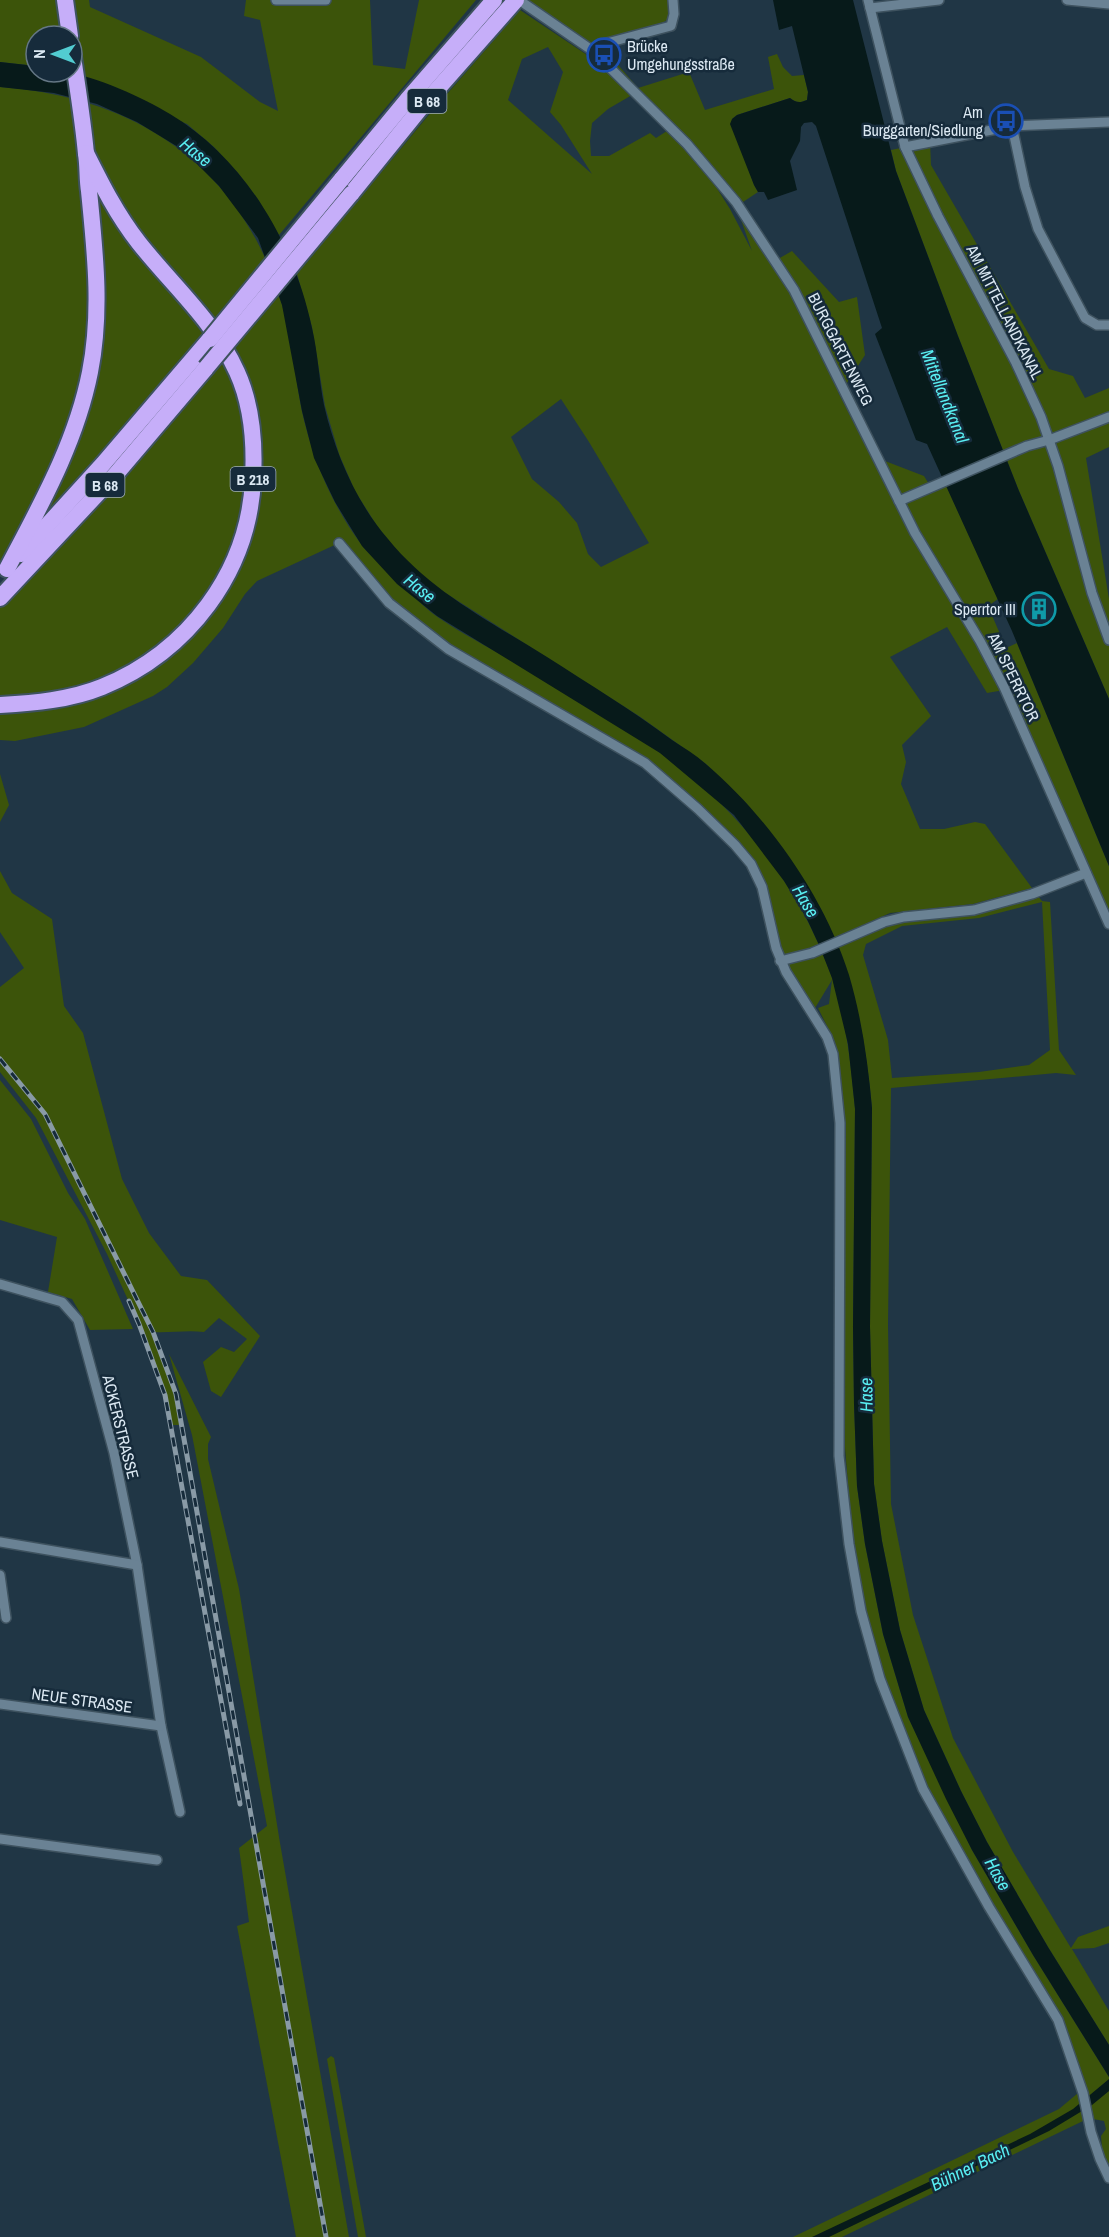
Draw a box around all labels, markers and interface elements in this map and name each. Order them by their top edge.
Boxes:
north arrow [24,24,84,84]
place label: Brücke Umgehungsstraße [627,35,735,75]
bus stop icon: Brücke Umgehungsstraße [586,37,622,73]
text: N [28,49,50,59]
road number: B 68 [408,89,446,113]
place label: Am Burggarten/Siedlung [863,101,984,141]
bus stop icon: Am Burggarten/Siedlung [988,103,1024,139]
water label: Hase [175,131,217,173]
street label: AM MITTELLANDKANAL [961,240,1049,384]
street label: BURGGARTENWEG [803,289,879,409]
water label: Mittellandkanal [915,345,975,447]
road number: B 218 [230,467,276,491]
road number: B 68 [86,473,124,497]
water label: Hase [399,568,441,608]
building icon: Sperrtor III [1021,591,1057,627]
place label: Sperrtor III [954,598,1016,620]
street label: AM SPERRTOR [983,628,1045,725]
water label: Hase [786,880,826,922]
street label: ACKERSTRASSE [97,1372,145,1481]
water label: Hase [853,1378,879,1412]
street label: NEUE STRASSE [30,1682,134,1718]
water label: Hase [979,1853,1017,1895]
water label: Bühner Bach [926,2137,1014,2197]

